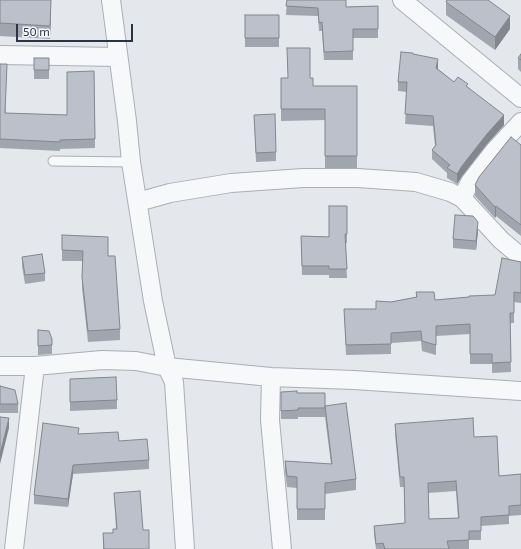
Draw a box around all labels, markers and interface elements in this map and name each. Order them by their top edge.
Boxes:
scale bar [18,16,135,42]
text: 50 m [23,24,50,38]

